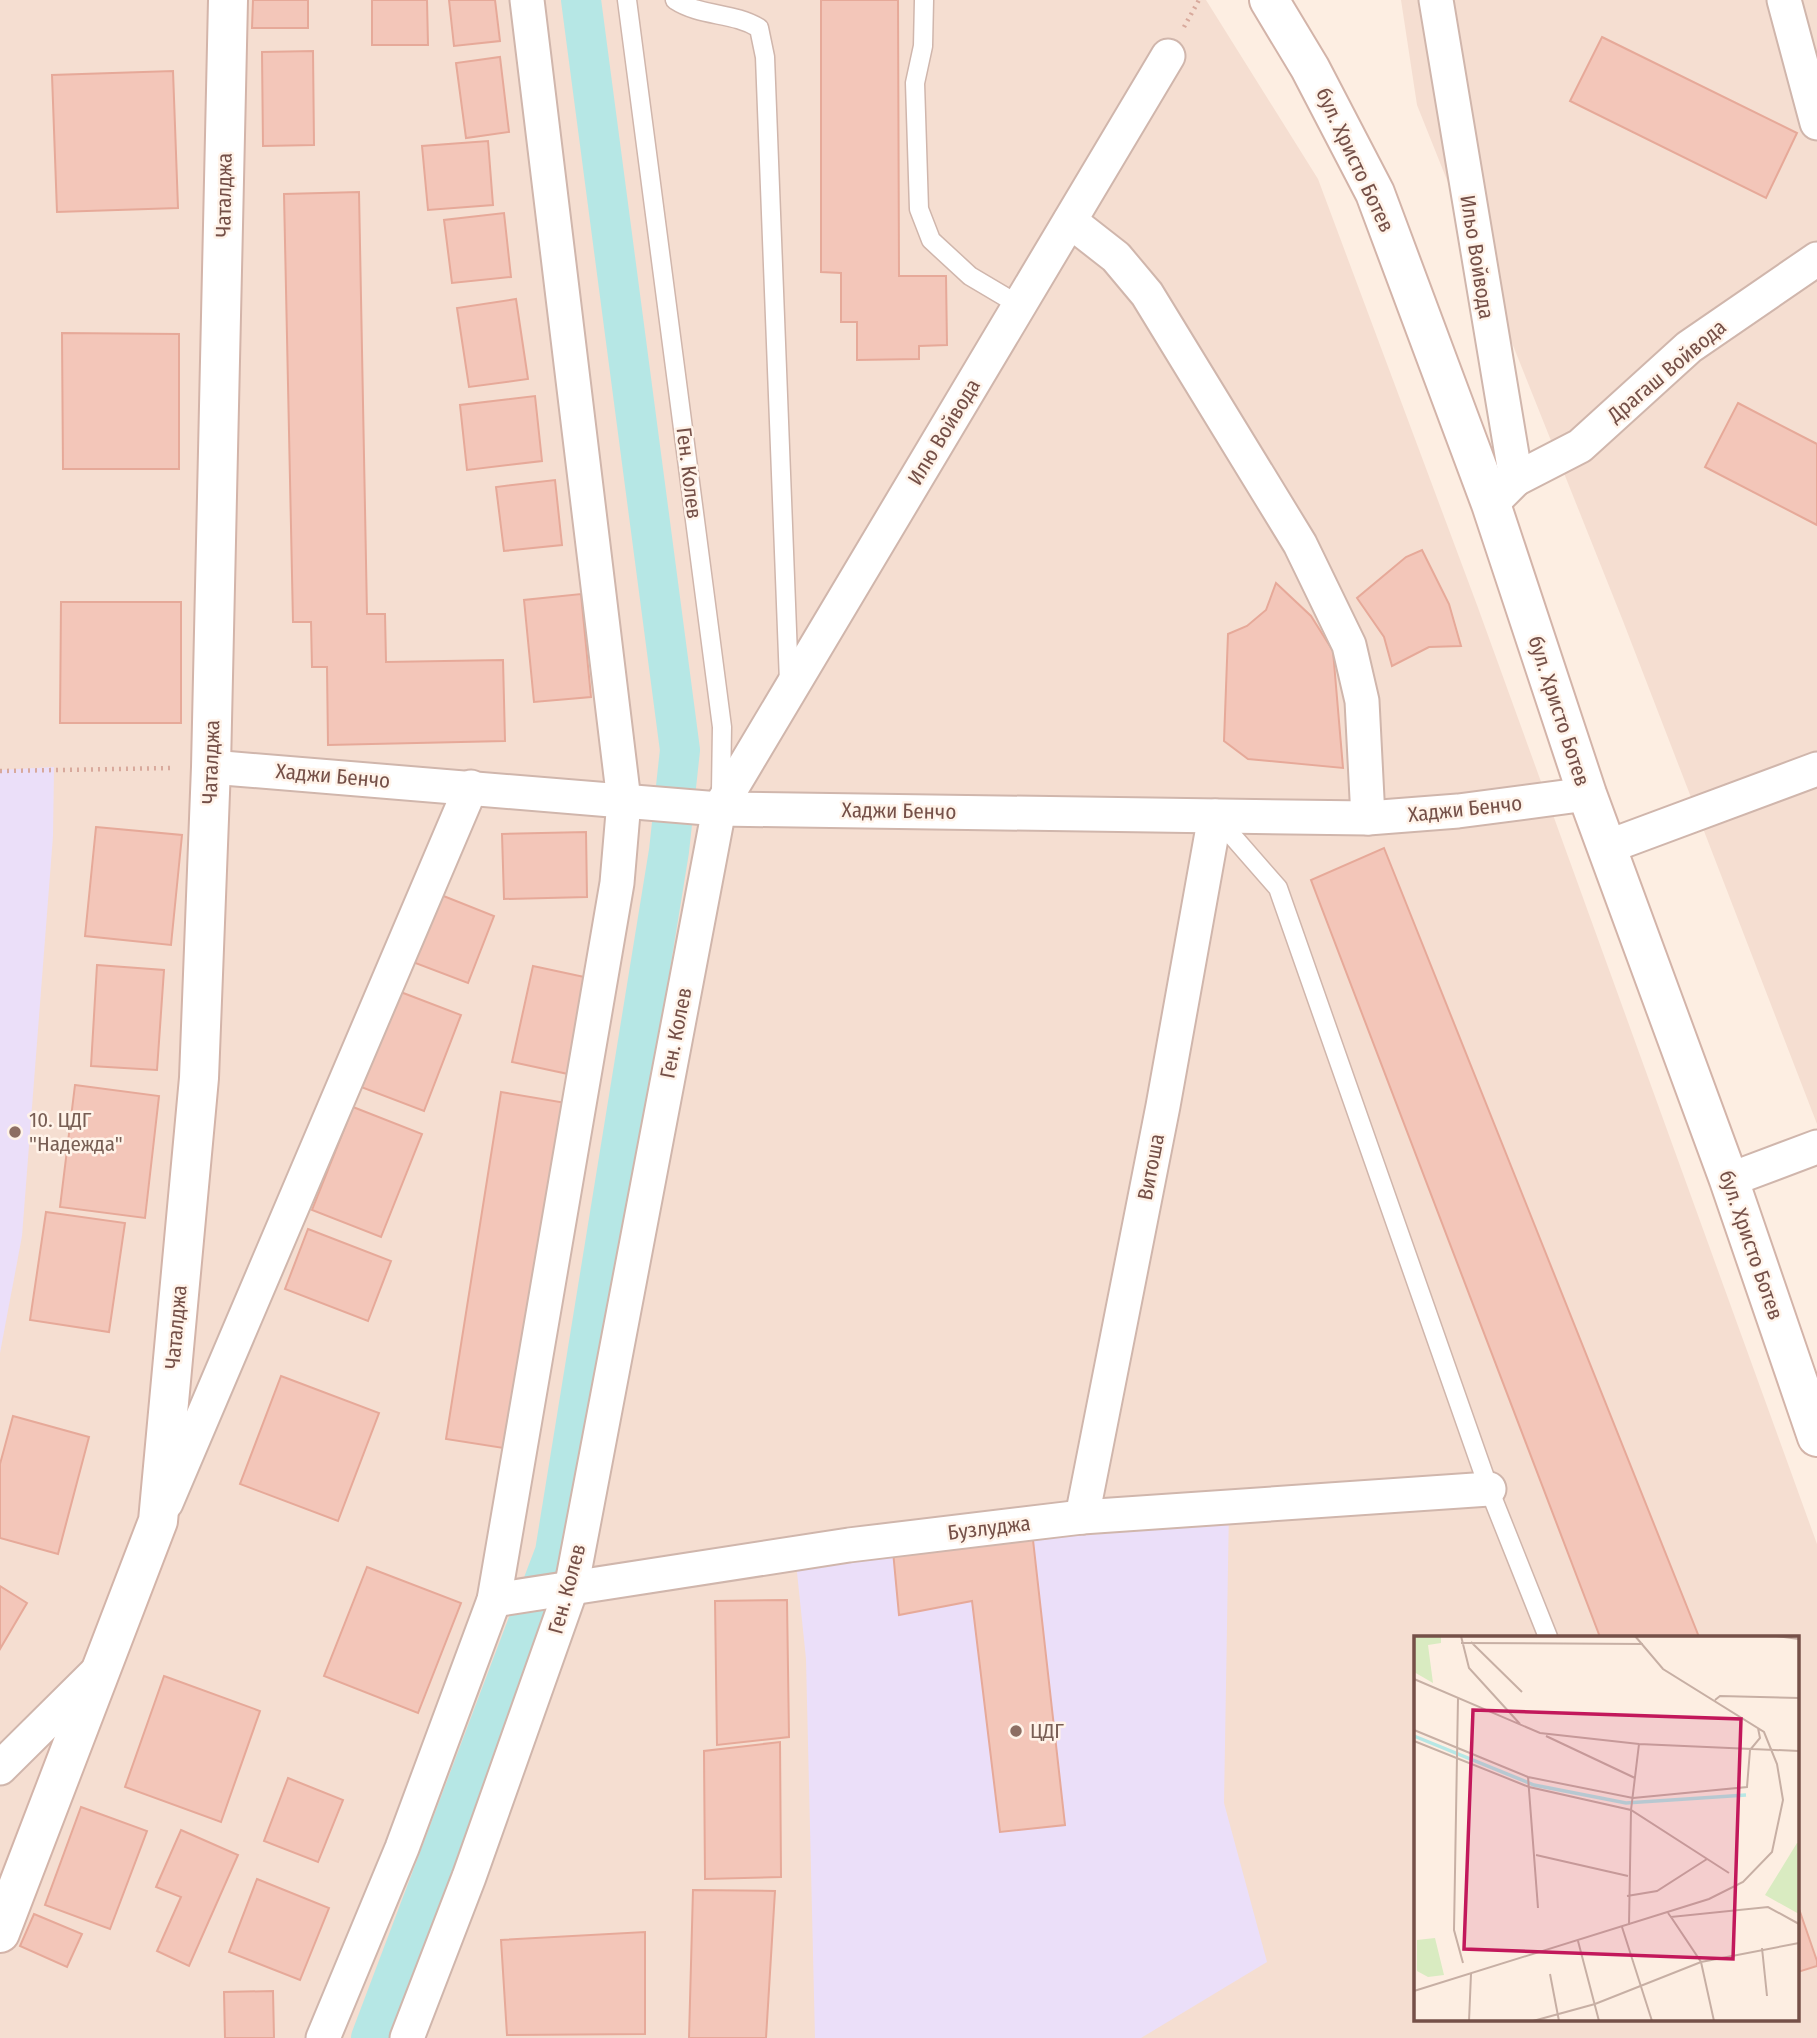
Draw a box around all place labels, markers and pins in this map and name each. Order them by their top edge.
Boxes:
place label: 10. ЦДГ "Надежда" [29,1107,123,1157]
marker: 10. ЦДГ "Надежда" [7,1124,23,1140]
place label: ЦДГ [1030,1718,1064,1744]
marker: ЦДГ [1008,1723,1024,1739]

